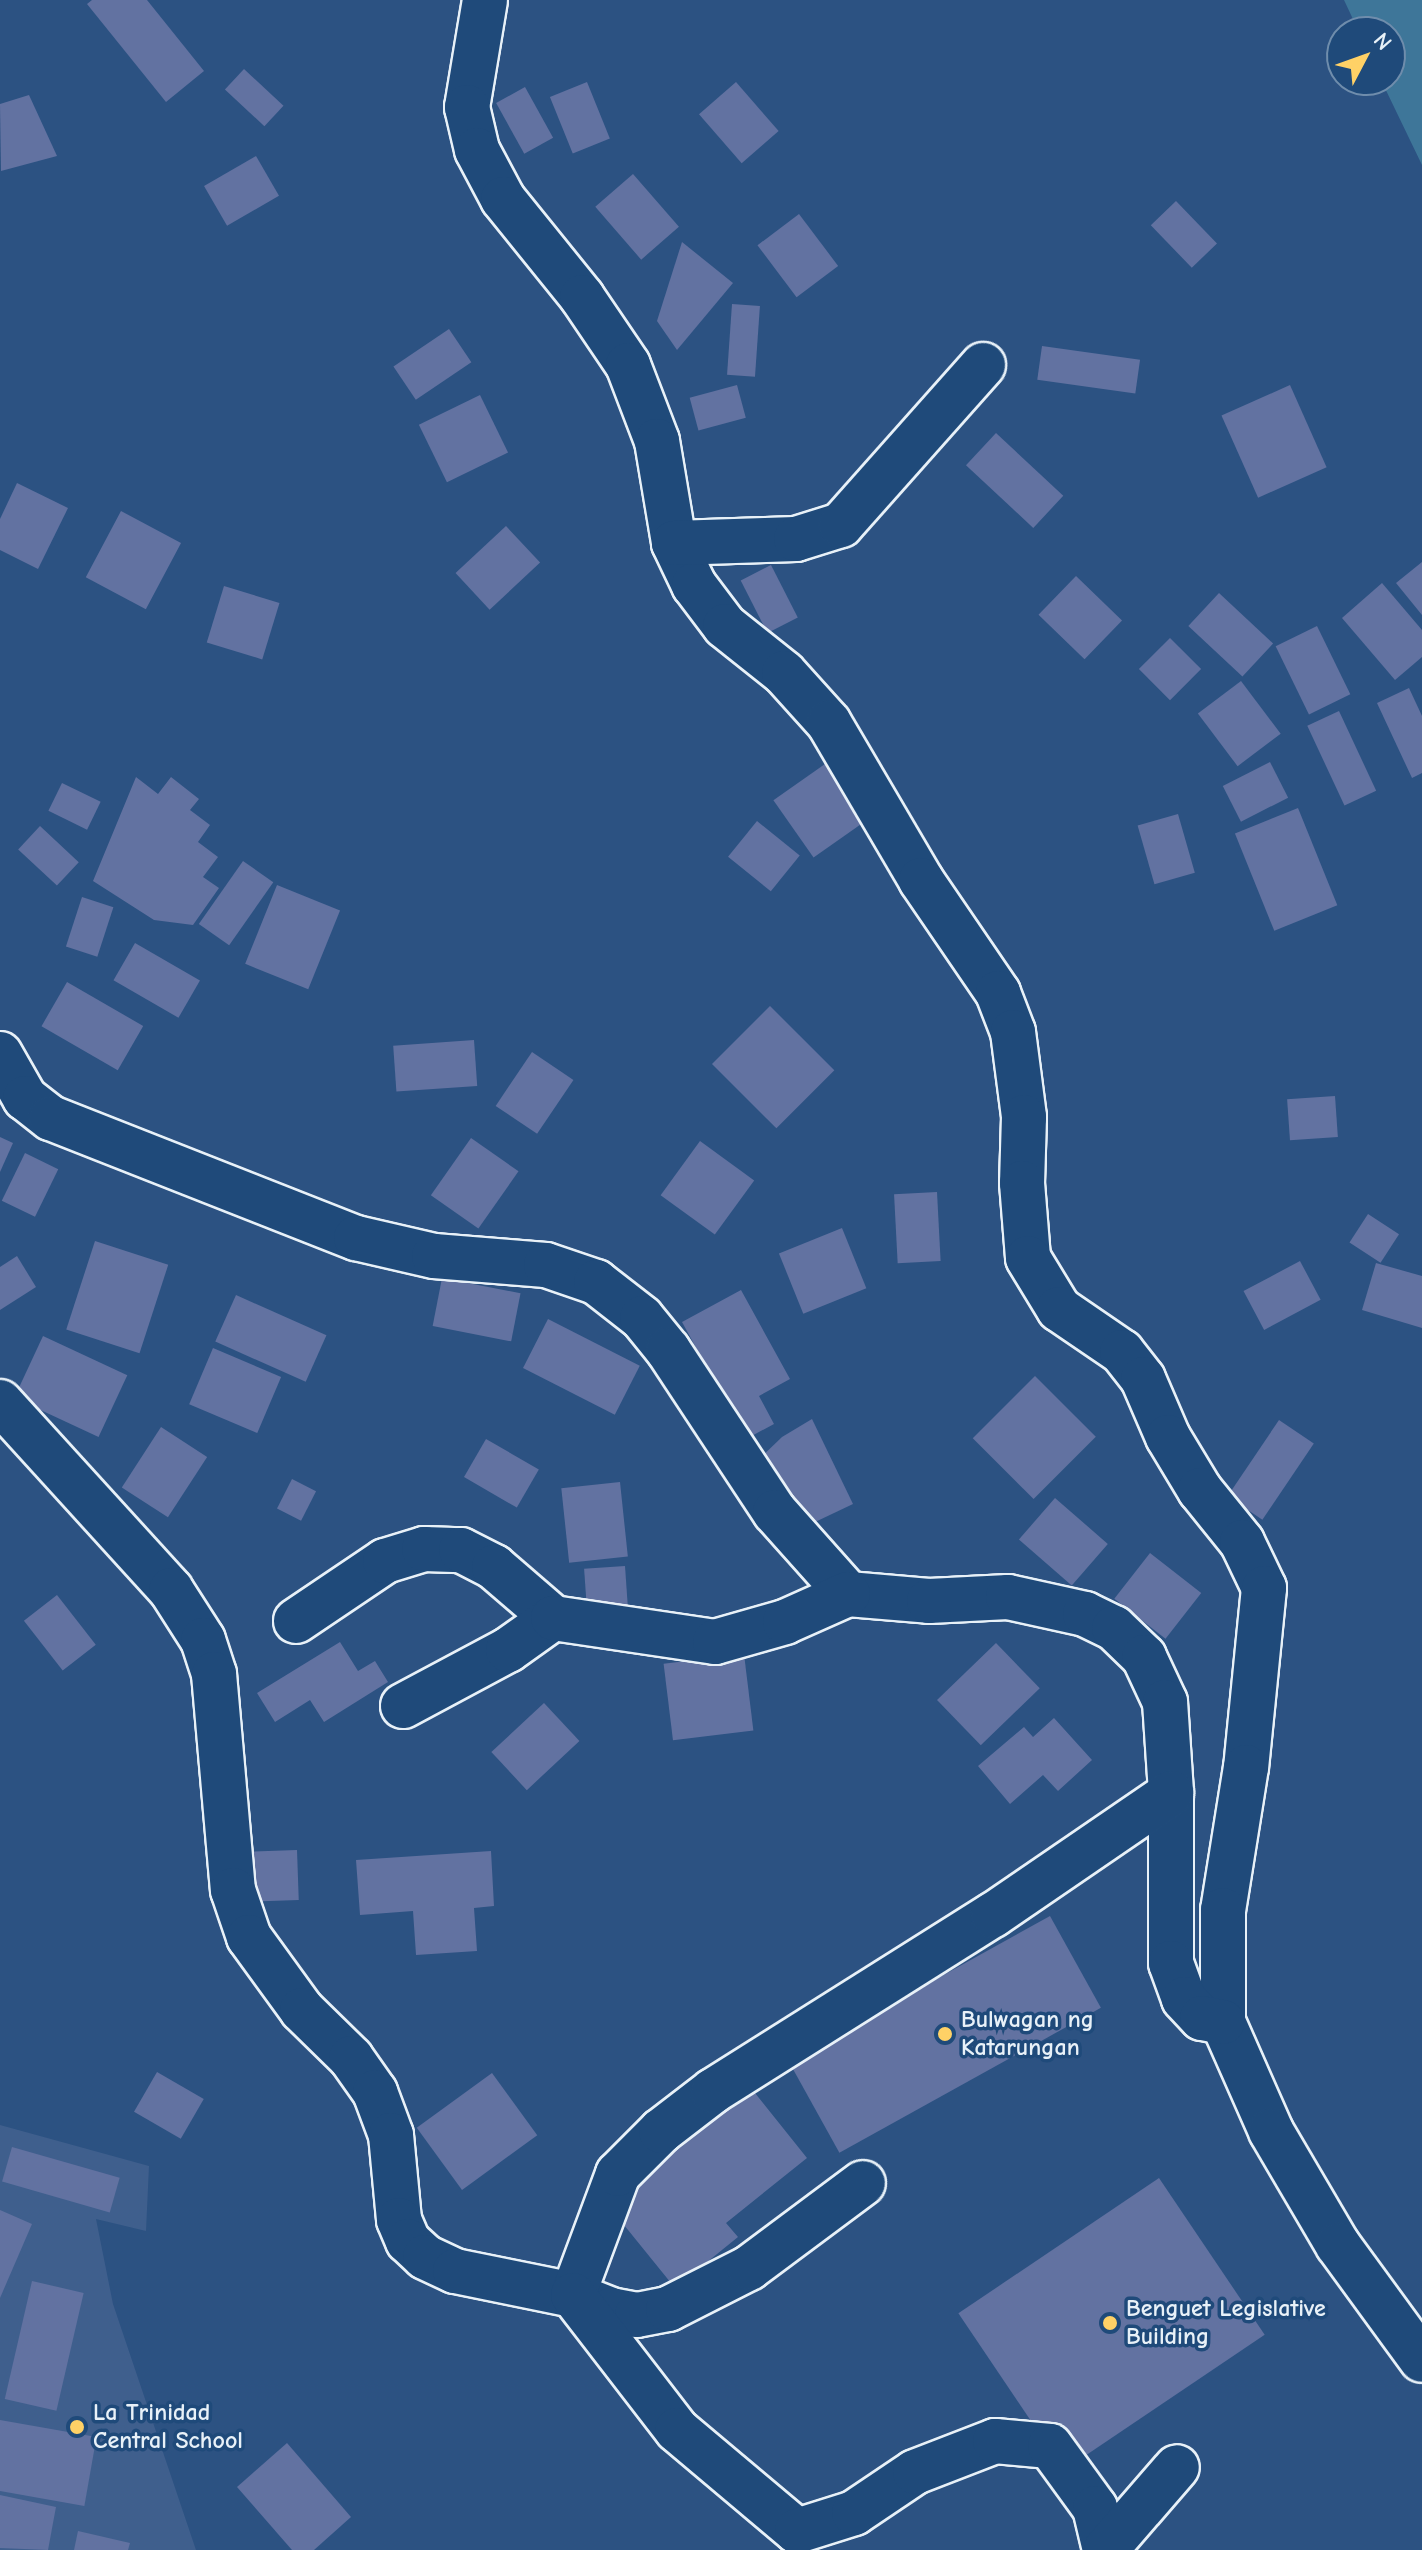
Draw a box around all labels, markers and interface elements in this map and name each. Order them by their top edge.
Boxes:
north arrow [1326,16,1406,96]
text: N [1368,28,1397,56]
place label: Bulwagan ng Katarungan [961,2006,1094,2062]
marker: Bulwagan ng Katarungan [936,2025,954,2043]
place label: Benguet Legislative Building [1126,2295,1326,2351]
marker: Benguet Legislative Building [1101,2314,1119,2332]
place label: La Trinidad Central School [93,2399,243,2455]
marker: La Trinidad Central School [68,2418,86,2436]

